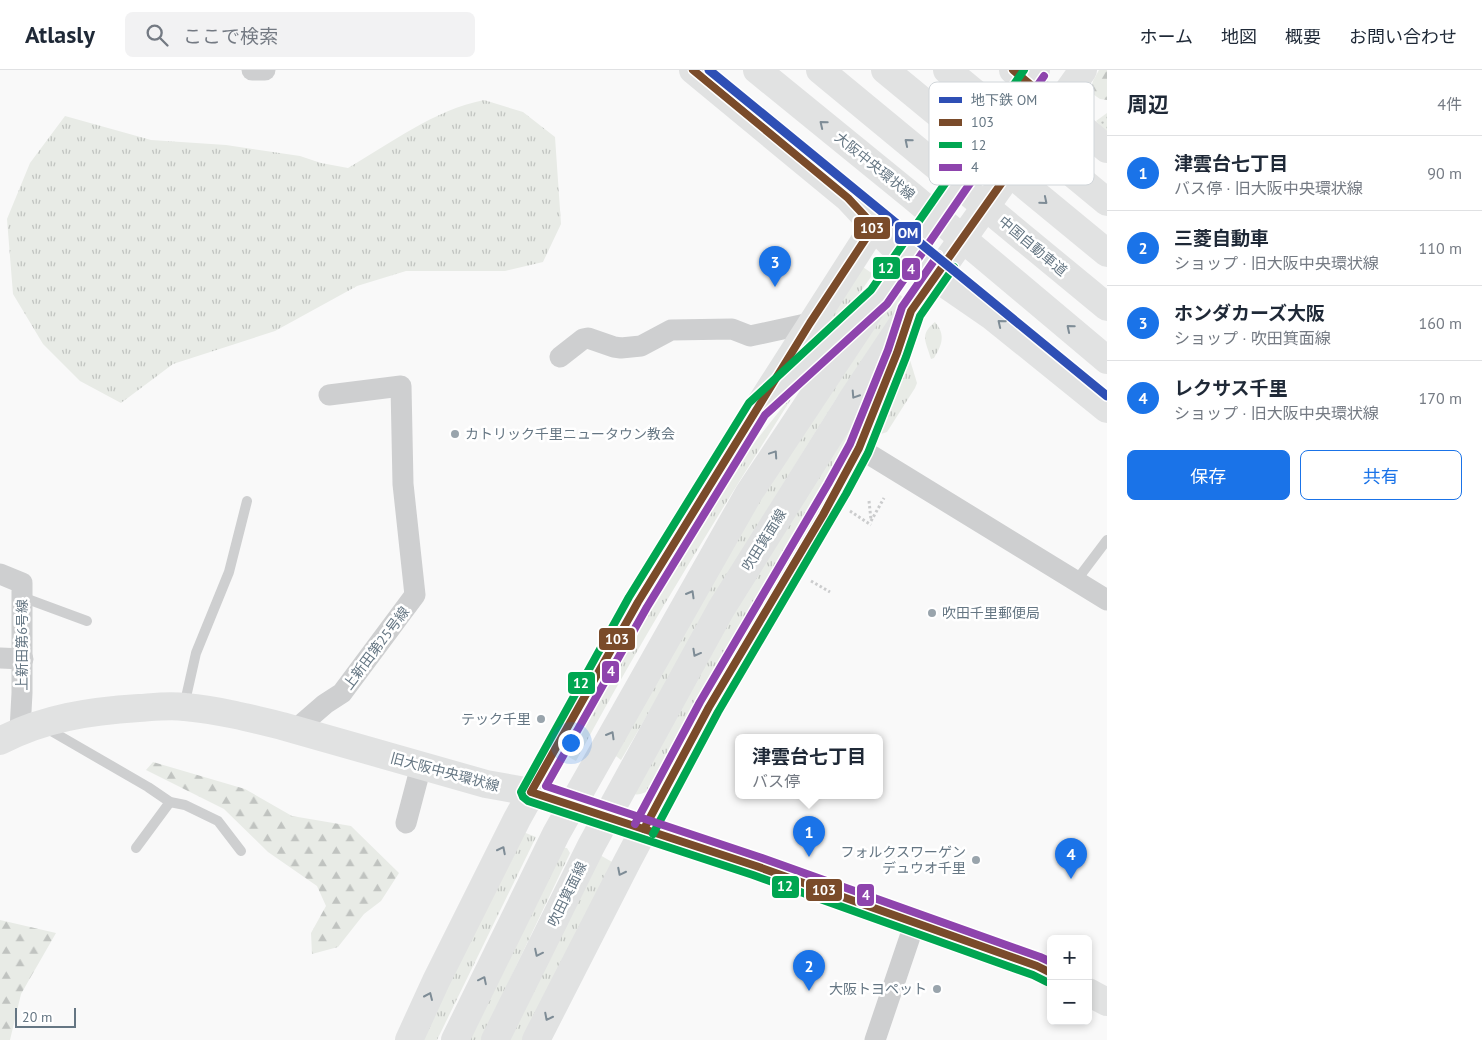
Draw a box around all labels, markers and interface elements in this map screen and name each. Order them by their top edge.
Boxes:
search box [125,12,475,57]
text: Atlasly [25,19,95,50]
icon: search [143,21,171,49]
text: ここで検索 [183,24,278,48]
text: ホーム [1140,25,1193,48]
text: 地図 [1221,25,1257,48]
text: 概要 [1285,25,1321,48]
text: お問い合わせ [1349,25,1457,48]
legend [929,82,1094,185]
text: 地下鉄 OM [971,91,1037,109]
text: 周辺 [1127,91,1169,118]
text: 4件 [1437,94,1462,114]
text: 103 [971,113,994,131]
one-way arrow [820,122,829,130]
street label: 大阪中央環状線 [831,128,919,204]
text: 12 [971,136,986,154]
one-way arrow [904,139,913,148]
text: 津雲台七丁目 [1174,151,1288,175]
text: 4 [971,158,979,176]
text: 1 [1138,163,1148,183]
text: 90 m [1427,163,1462,183]
text: バス停 · 旧大阪中央環状線 [1174,178,1363,198]
one-way arrow [1039,195,1048,204]
street label: 中国自動車道 [995,212,1071,280]
line badge: 103 [853,216,891,240]
text: 103 [860,219,884,237]
line badge: OM [894,221,922,245]
text: OM [898,224,918,242]
text: 三菱自動車 [1174,226,1269,250]
text: 2 [1138,238,1148,258]
text: 110 m [1419,238,1462,258]
pin: 3 [759,246,791,287]
text: ショップ · 旧大阪中央環状線 [1174,253,1379,273]
line badge: 12 [872,256,901,280]
line badge: 4 [901,257,921,281]
text: 12 [878,259,894,277]
text: 4 [907,260,915,278]
text: ホンダカーズ大阪 [1174,301,1325,325]
text: 3 [1138,313,1148,333]
text: 160 m [1419,313,1462,333]
one-way arrow [998,320,1007,329]
one-way arrow [1066,325,1075,334]
text: ショップ · 吹田箕面線 [1174,328,1331,348]
text: レクサス千里 [1174,376,1288,400]
text: 4 [1138,388,1148,408]
text: 170 m [1419,388,1462,408]
one-way arrow [851,390,861,399]
text: ショップ · 旧大阪中央環状線 [1174,403,1379,423]
place label: カトリック千里ニュータウン教会 [465,425,675,443]
marker: カトリック千里ニュータウン教会 [449,428,461,440]
button: 保存 [1127,450,1290,500]
button: 共有 [1300,450,1462,500]
one-way arrow [768,451,777,460]
street label: 吹田箕面線 [738,506,790,574]
one-way arrow [685,590,695,599]
street label: 上新田第6号線 [13,599,31,691]
street label: 上新田第25号線 [339,603,413,693]
place label: 吹田千里郵便局 [942,604,1040,622]
marker: 吹田千里郵便局 [926,607,938,619]
line badge: 103 [598,627,636,651]
text: 103 [605,630,629,648]
one-way arrow [693,648,703,657]
line badge: 4 [601,660,620,684]
text: 4 [607,662,615,680]
line badge: 12 [567,671,596,695]
text: 12 [573,674,589,692]
place label: テック千里 [461,710,531,728]
marker: テック千里 [535,713,547,725]
your location [558,730,584,756]
one-way arrow [605,731,615,740]
popup [735,734,883,799]
text: 津雲台七丁目 [752,744,866,768]
street label: 旧大阪中央環状線 [389,749,501,795]
text: バス停 [752,771,800,791]
pin: 1 [793,816,825,857]
pin: 4 [1055,838,1087,879]
place label: フォルクスワーゲン デュウオ千里 [840,843,966,877]
one-way arrow [496,846,506,855]
marker: フォルクスワーゲン デュウオ千里 [970,854,982,866]
street label: 吹田箕面線 [544,859,590,929]
one-way arrow [617,867,627,876]
line badge: 12 [771,875,800,899]
text: 12 [777,877,793,895]
line badge: 103 [805,878,843,902]
text: 103 [812,881,836,899]
line badge: 4 [856,883,875,907]
text: 4 [862,886,870,904]
map controls [1047,935,1092,1025]
button: + [1047,935,1092,980]
one-way arrow [534,948,544,957]
pin: 2 [793,950,825,991]
one-way arrow [477,977,487,986]
place label: 大阪トヨペット [829,980,927,998]
button: − [1047,980,1092,1025]
marker: 大阪トヨペット [931,983,943,995]
one-way arrow [423,992,434,1001]
scale bar [15,1005,76,1028]
text: 20 m [22,1008,52,1026]
one-way arrow [544,1012,554,1021]

